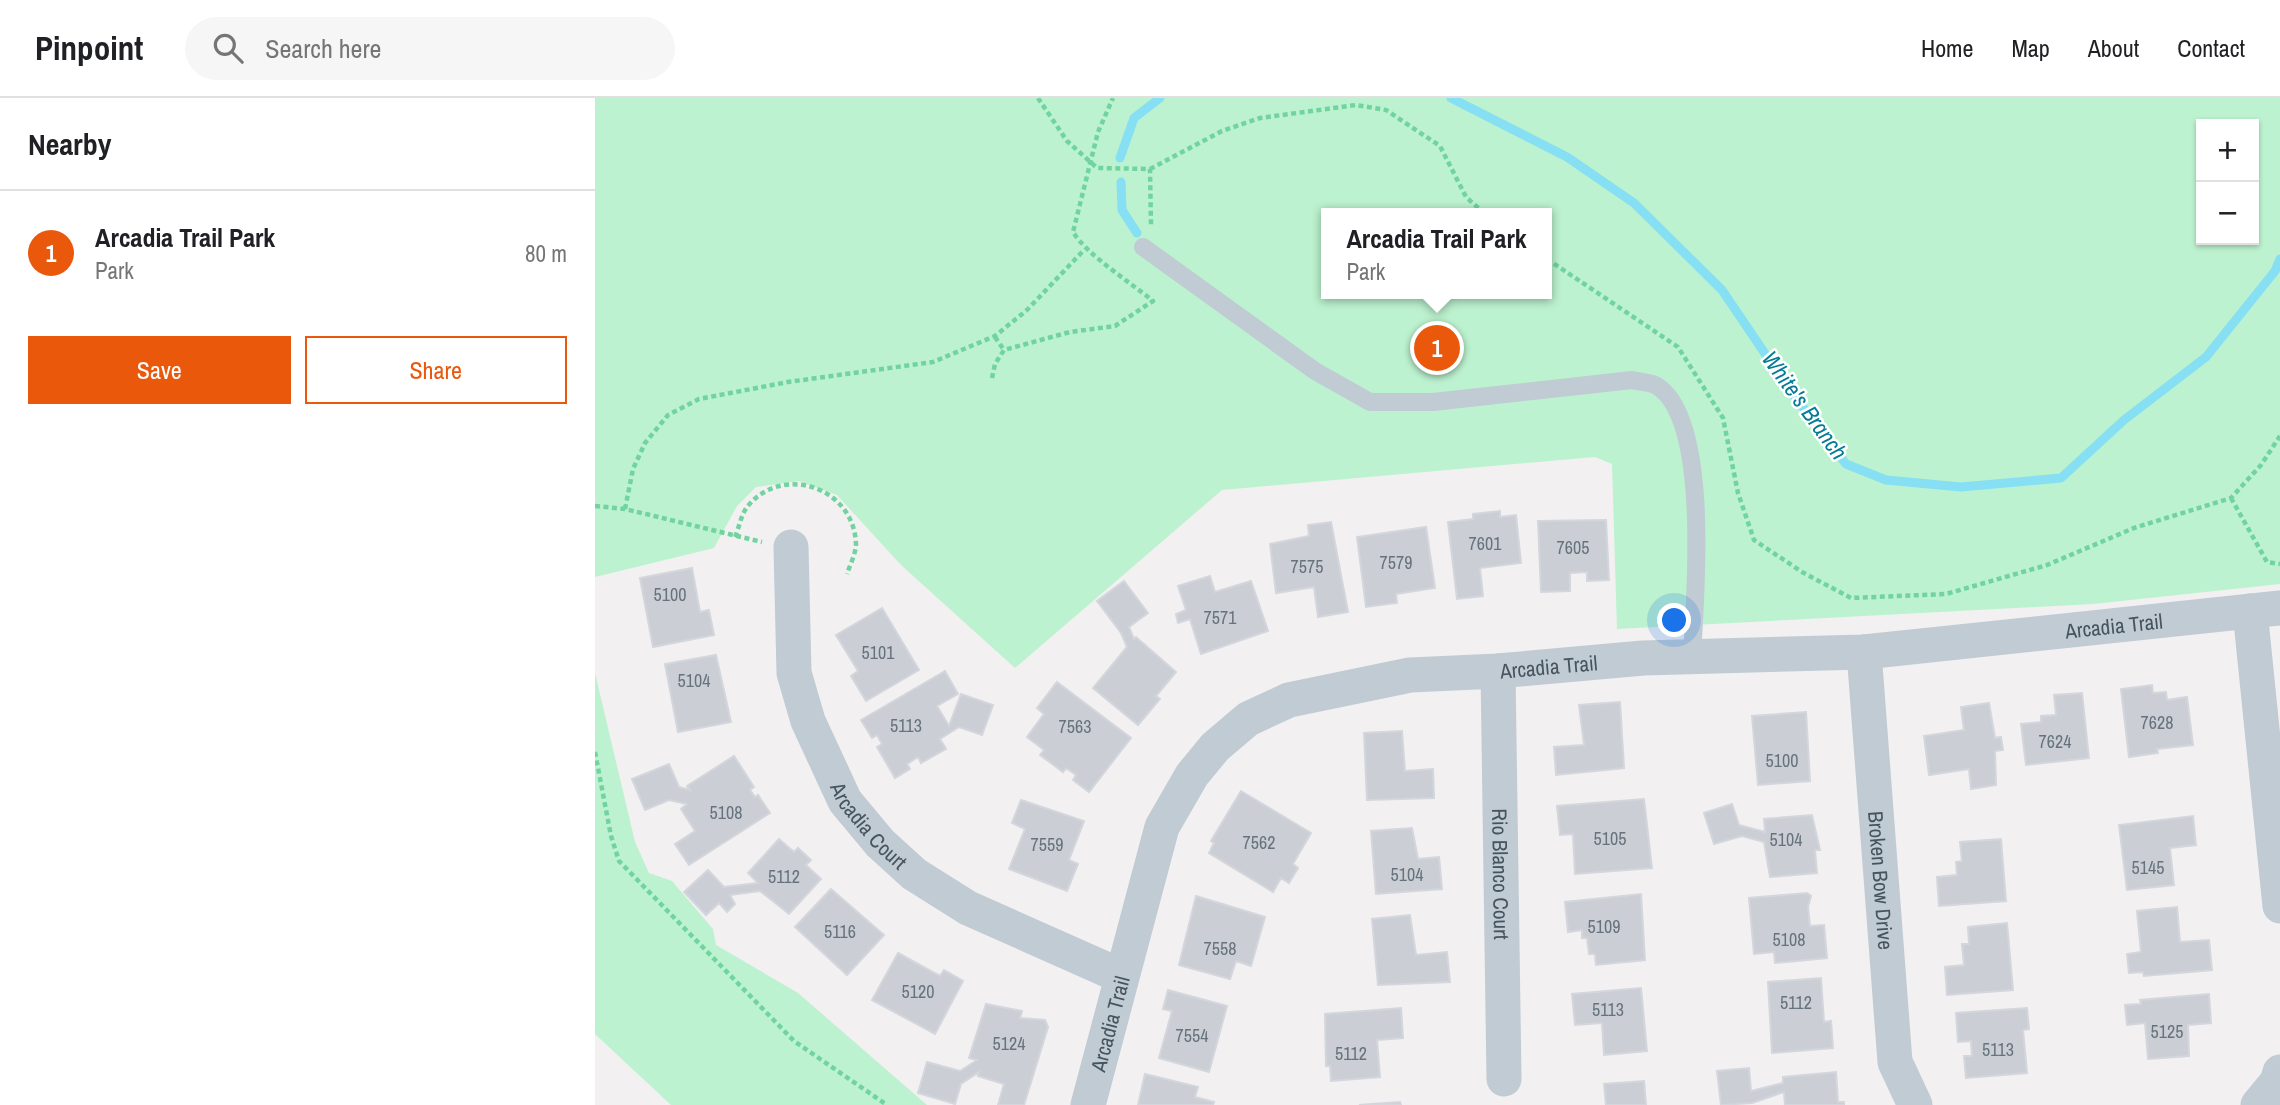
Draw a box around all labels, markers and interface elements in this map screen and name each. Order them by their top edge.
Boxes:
search box [185,17,675,80]
text: Pinpoint [35,26,143,70]
icon: search [209,29,247,67]
text: Search here [265,31,381,66]
text: Home [1921,32,1973,64]
text: Map [2011,32,2050,64]
text: About [2088,32,2139,64]
text: Contact [2177,32,2245,64]
map controls [2196,119,2259,245]
button: + [2196,119,2259,182]
text: Nearby [28,124,111,164]
button: − [2196,182,2259,245]
popup [1321,208,1552,299]
text: Arcadia Trail Park [95,220,275,255]
text: Arcadia Trail Park [1346,221,1527,256]
text: 1 [46,238,56,269]
text: 80 m [525,238,567,269]
text: Park [95,255,134,286]
text: Park [1346,256,1385,287]
pin: 1 [1414,322,1460,374]
button: Save [28,336,291,404]
button: Share [305,336,567,404]
water label: White's Branch [1755,344,1855,466]
house number: 7601 [1469,531,1502,556]
house number: 7605 [1557,535,1589,560]
house number: 7579 [1380,550,1412,575]
house number: 7575 [1291,554,1323,579]
house number: 5100 [654,582,686,607]
your location [1657,603,1691,637]
house number: 7571 [1204,605,1237,630]
street label: Arcadia Trail [2063,606,2164,645]
house number: 5101 [862,640,895,665]
street label: Arcadia Trail [1498,648,1599,685]
house number: 5104 [678,668,710,693]
house number: 7628 [2141,710,2173,735]
house number: 5113 [890,713,922,738]
house number: 7563 [1059,714,1091,739]
house number: 7624 [2039,729,2071,754]
house number: 5100 [1766,748,1798,773]
street label: Arcadia Court [823,776,914,876]
house number: 5108 [710,800,742,825]
street label: Rio Blanco Court [1486,808,1516,940]
street label: Broken Bow Drive [1862,810,1901,951]
house number: 5105 [1594,826,1626,851]
house number: 5104 [1770,827,1802,852]
house number: 7562 [1243,830,1275,855]
house number: 7559 [1031,832,1063,857]
house number: 5145 [2132,855,2164,880]
house number: 5104 [1391,862,1423,887]
house number: 5112 [768,864,800,889]
house number: 5109 [1588,914,1620,939]
house number: 5116 [824,919,856,944]
house number: 5108 [1773,927,1805,952]
house number: 7558 [1204,936,1236,961]
street label: Arcadia Trail [1083,973,1136,1076]
house number: 5120 [902,979,934,1004]
house number: 5112 [1780,990,1812,1015]
house number: 5113 [1592,997,1624,1022]
house number: 5125 [2151,1019,2183,1044]
house number: 7554 [1176,1023,1208,1048]
house number: 5124 [993,1031,1025,1056]
house number: 5113 [1982,1037,2014,1062]
house number: 5112 [1335,1041,1367,1066]

